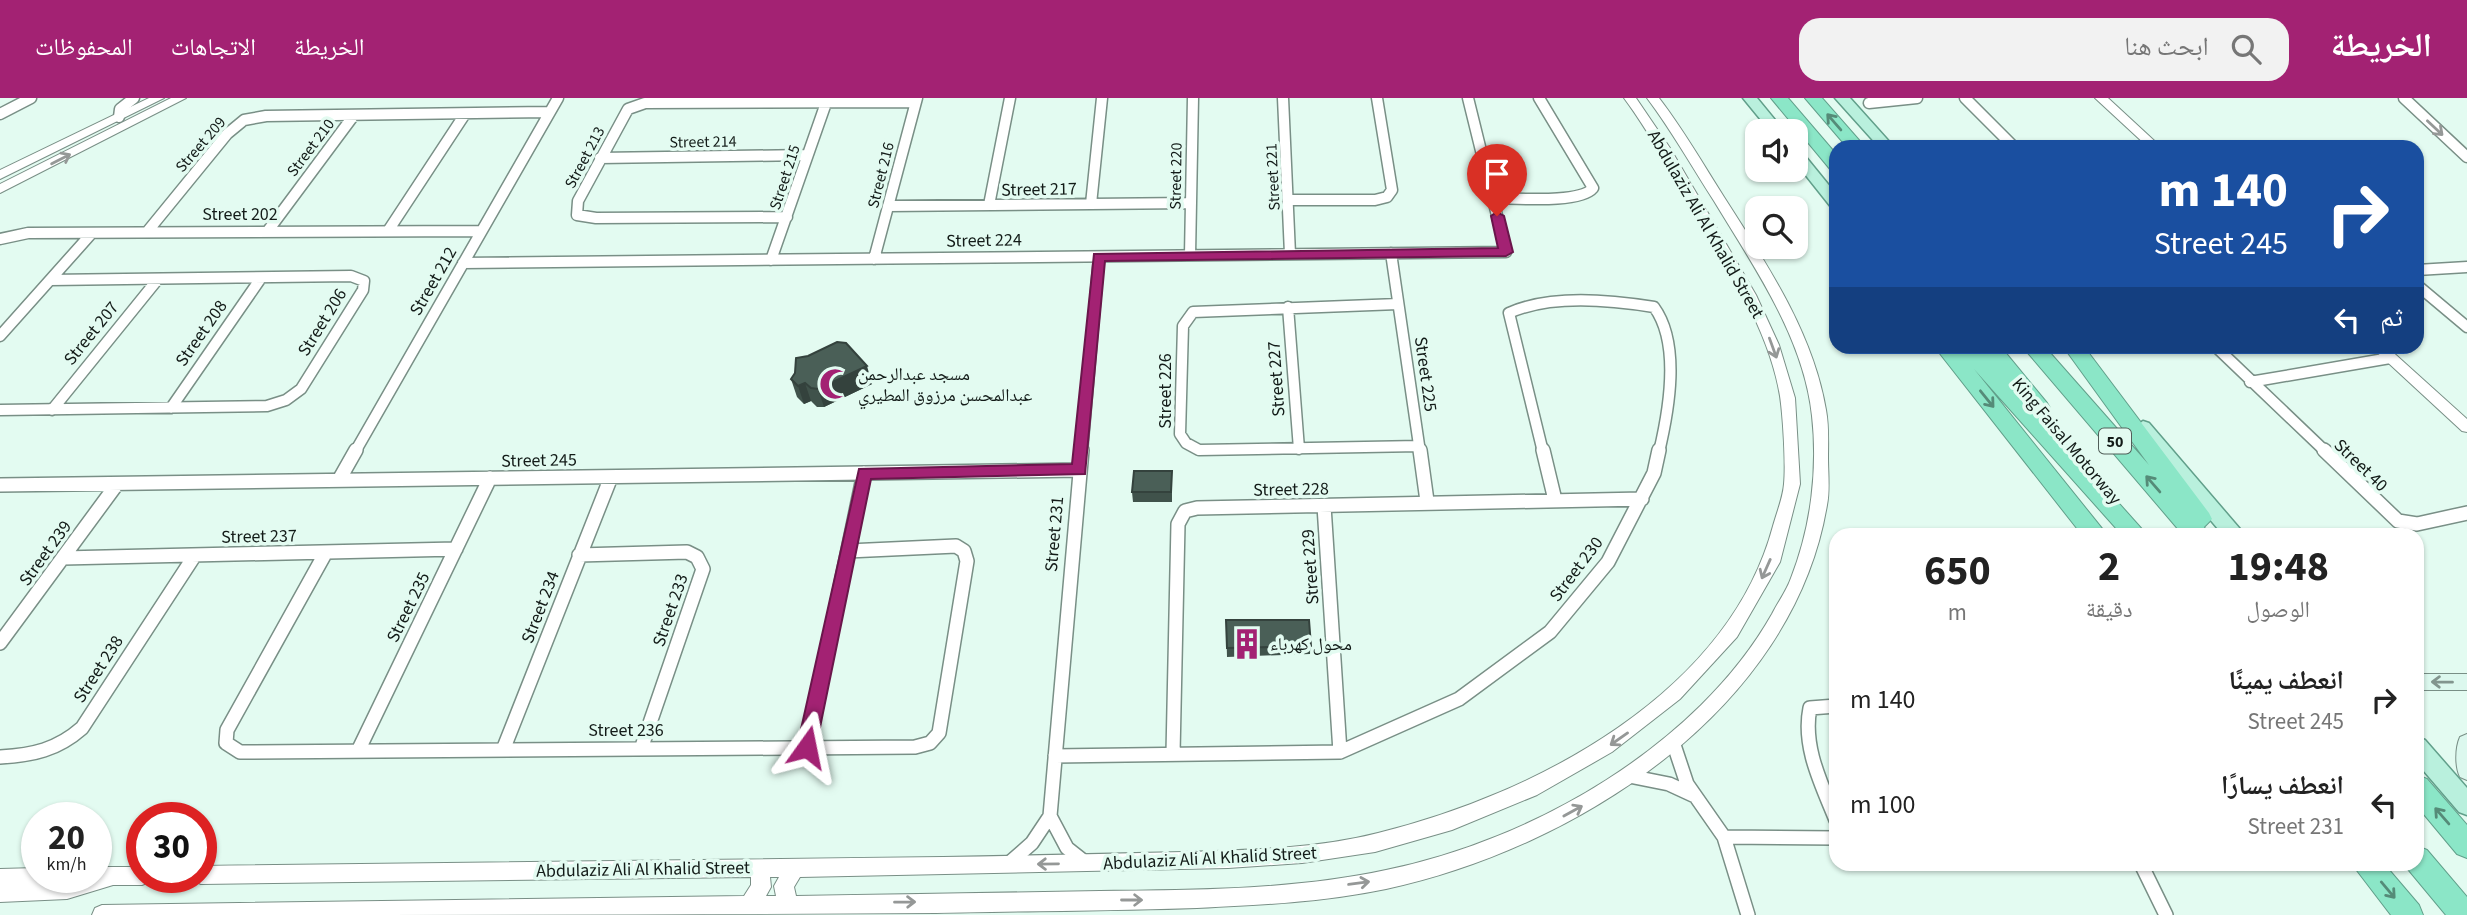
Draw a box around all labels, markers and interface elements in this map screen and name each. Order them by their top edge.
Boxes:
search box [1799,18,2289,81]
text: الخريطة [2331,22,2432,69]
text: ابحث هنا [2124,28,2209,65]
text: المحفوظات [35,30,133,65]
text: الاتجاهات [171,30,256,65]
text: الخريطة [294,30,365,65]
icon: search [2227,30,2265,68]
street label: Street 209 [170,112,231,177]
street label: Street 210 [282,114,340,181]
one-way arrow [1827,114,1843,132]
map controls [1745,119,1808,259]
button: sound [1745,119,1808,182]
one-way arrow [2426,119,2443,136]
street label: Street 213 [559,123,610,192]
street label: Abdulaziz Ali Al Khalid Street [1641,125,1770,323]
street label: Street 214 [669,130,737,154]
street label: Street 216 [862,140,900,210]
street label: Street 215 [764,142,806,213]
street label: Street 220 [1164,142,1188,210]
street label: Street 221 [1260,143,1286,211]
pin [1467,144,1527,216]
one-way arrow [50,151,71,165]
icon: arrive [1478,155,1516,193]
text: 140 m [2159,156,2288,226]
icon: right [2312,168,2403,259]
street label: Street 217 [1001,176,1077,203]
button: search [1745,196,1808,259]
street label: Street 202 [202,202,278,227]
text: Street 245 [2154,221,2288,267]
street label: Street 224 [946,227,1022,254]
street label: Street 212 [404,242,463,320]
street label: Street 206 [292,284,353,361]
street label: Street 208 [170,295,233,371]
street label: Street 207 [58,296,125,371]
text: ثم [2380,299,2403,336]
icon: left [2328,301,2366,339]
street label: Street 225 [1408,335,1443,413]
one-way arrow [1767,337,1780,359]
street label: Street 227 [1261,340,1292,418]
street label: Street 226 [1153,353,1178,429]
place label: مسجد عبدالرحمن عبدالمحسن مرزوق المطيري [858,362,1032,410]
mosque icon: مسجد عبدالرحمن عبدالمحسن مرزوق المطيري [818,367,852,401]
street label: King Faisal Motorway [2006,372,2128,511]
one-way arrow [1979,390,1995,408]
road number: 50 [2099,428,2131,454]
street label: Street 40 [2328,433,2393,498]
street label: Street 245 [501,447,577,474]
one-way arrow [2145,475,2161,493]
street label: Street 228 [1253,476,1329,503]
street label: Street 231 [1039,495,1070,573]
street label: Street 239 [13,515,78,591]
street label: Street 237 [221,523,297,550]
street label: Street 229 [1295,528,1326,606]
street label: Street 230 [1544,532,1609,607]
text: 2 [2098,537,2120,597]
text: 19:48 [2228,537,2329,597]
text: 650 [1924,541,1991,601]
one-way arrow [1759,558,1772,579]
street label: Street 234 [515,567,566,647]
street label: Street 235 [381,568,436,647]
street label: Street 233 [646,570,695,650]
text: دقيقة [2086,593,2133,626]
text: الوصول [2246,593,2310,626]
text: m [1948,596,1967,629]
building icon: محول كهرباء [1230,627,1264,661]
street label: Street 238 [67,631,129,708]
place label: محول كهرباء [1270,632,1352,657]
text: انعطف يمينًا [2229,662,2344,699]
one-way arrow [2431,676,2454,689]
text: 140 m [1850,681,1916,718]
icon: right [2365,681,2403,719]
text: Street 245 [2247,705,2344,738]
position arrow [770,710,844,784]
street label: Street 236 [588,718,664,743]
one-way arrow [1610,732,1629,746]
text: انعطف يسارًا [2221,767,2344,804]
text: 100 m [1850,786,1916,823]
icon: left [2365,786,2403,824]
speed limit sign: 30 [126,802,217,893]
one-way arrow [1563,803,1583,817]
one-way arrow [2434,808,2450,826]
text: Street 231 [2247,810,2344,843]
text: 20 [48,813,85,863]
street label: Abdulaziz Ali Al Khalid Street [1103,840,1317,877]
text: km/h [47,852,86,877]
street label: Abdulaziz Ali Al Khalid Street [536,855,750,884]
one-way arrow [1037,857,1060,871]
one-way arrow [1347,877,1370,890]
one-way arrow [2380,880,2396,898]
one-way arrow [1121,893,1144,907]
one-way arrow [893,896,916,909]

